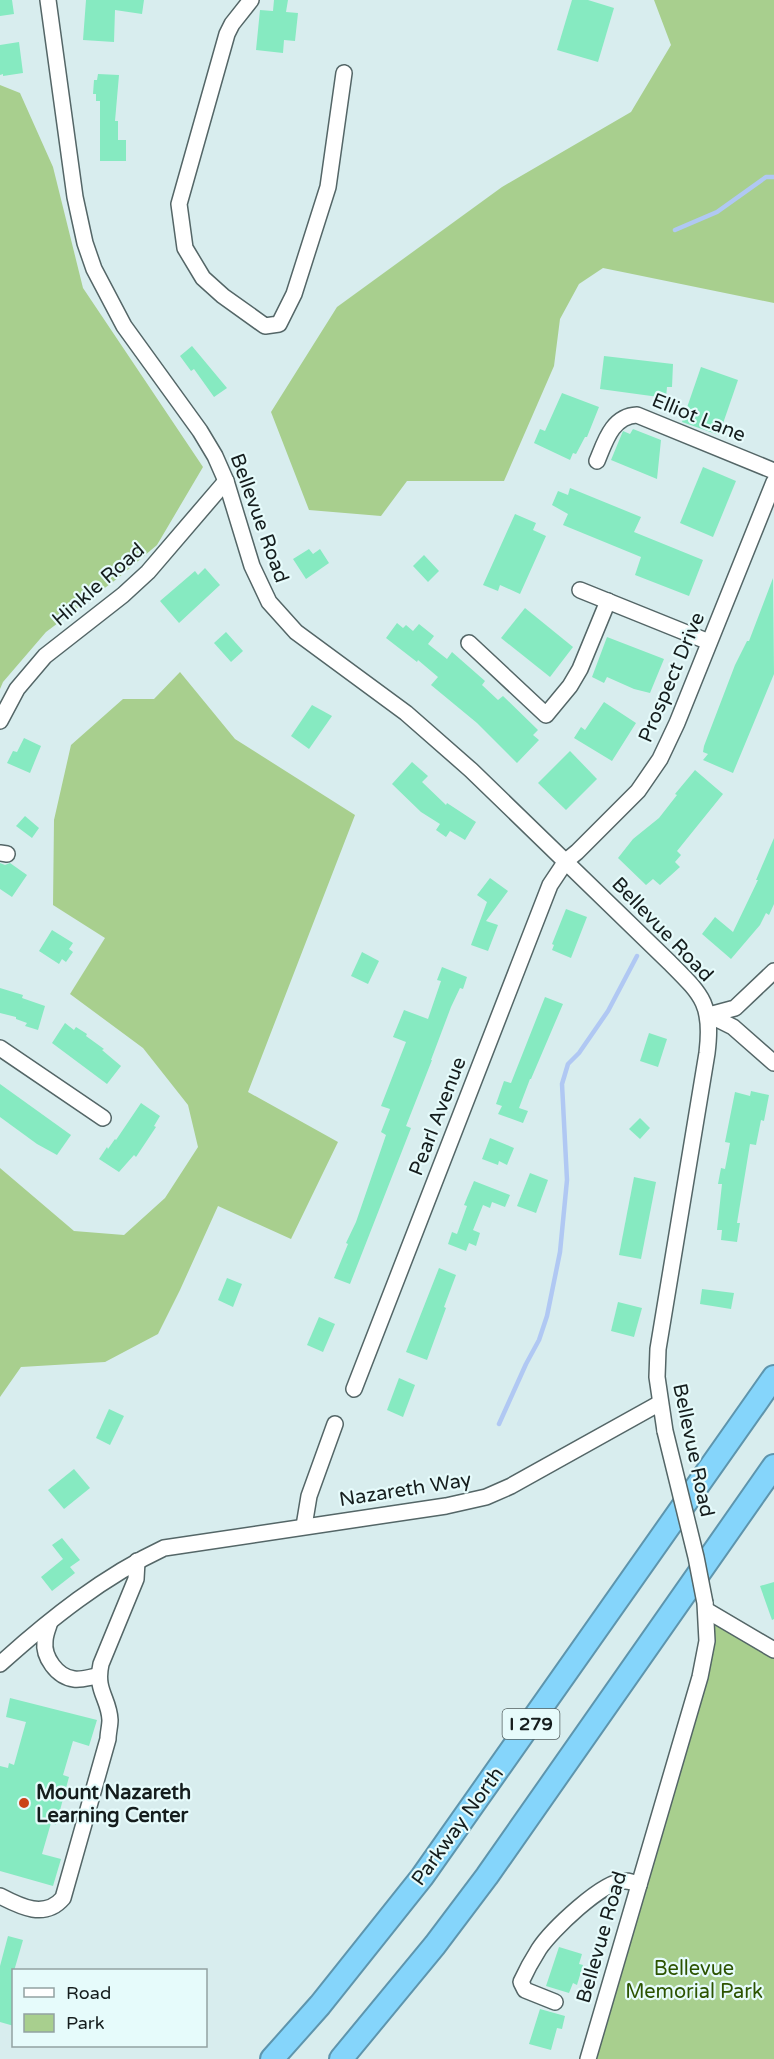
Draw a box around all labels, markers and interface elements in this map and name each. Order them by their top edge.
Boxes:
street label: Elliot Lane [648,388,749,448]
street label: Bellevue Road [225,450,294,586]
street label: Hinkle Road [47,538,150,631]
street label: Prospect Drive [634,609,710,746]
street label: Bellevue Road [606,873,718,987]
street label: Pearl Avenue [404,1054,472,1179]
street label: Bellevue Road [667,1381,719,1519]
street label: Nazareth Way [337,1468,473,1512]
road number: I 279 [502,1709,560,1739]
street label: Parkway North [407,1763,509,1891]
place label: Mount Nazareth Learning Center [36,1781,191,1828]
marker: Mount Nazareth Learning Center [17,1796,31,1810]
street label: Bellevue Road [572,1869,632,2006]
park label: Bellevue Memorial Park [625,1957,763,2004]
legend [12,1969,207,2047]
text: Road [66,1982,111,2004]
text: Park [66,2012,105,2034]

